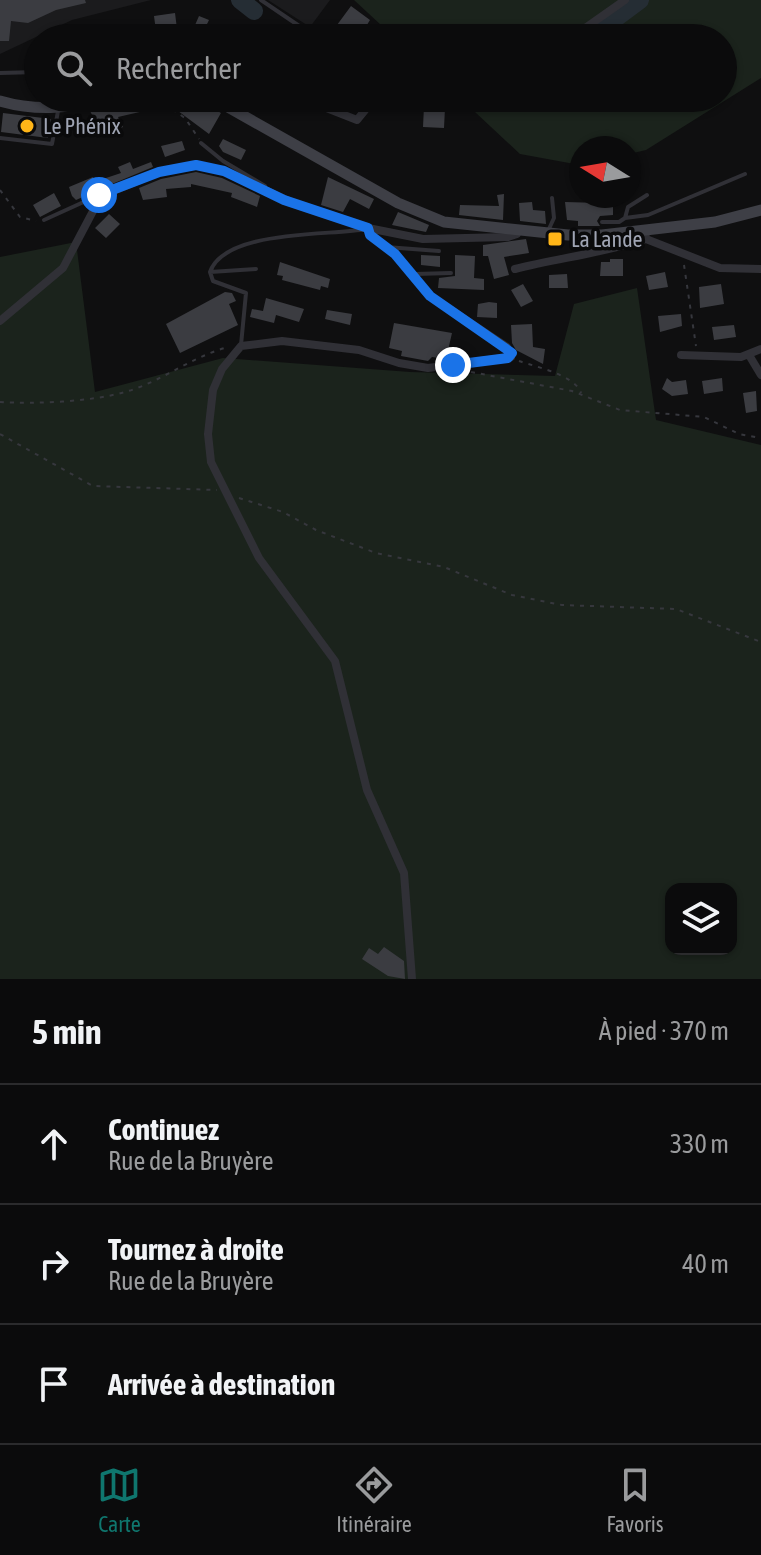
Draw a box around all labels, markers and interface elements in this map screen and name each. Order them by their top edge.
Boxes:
search box [24,24,737,112]
icon: search [52,46,96,90]
text: Rechercher [116,51,241,85]
place label: Le Phénix [43,113,121,139]
marker: Le Phénix [18,117,36,135]
north arrow [569,136,641,208]
route start [81,177,117,213]
place label: La Lande [571,226,643,252]
marker: La Lande [546,230,564,248]
route end [435,347,471,383]
map controls [665,883,737,955]
button: layers [665,883,737,955]
text: 5 min [32,1012,101,1051]
text: À pied · 370 m [599,1016,729,1046]
text: Continuez [108,1112,219,1146]
icon: ahead [32,1122,76,1166]
text: 330 m [670,1129,729,1159]
text: Rue de la Bruyère [108,1146,273,1176]
text: Tournez à droite [108,1232,284,1266]
icon: right [32,1242,76,1286]
text: 40 m [682,1249,729,1279]
text: Rue de la Bruyère [108,1266,273,1296]
icon: arrive [32,1362,76,1406]
text: Arrivée à destination [108,1367,335,1401]
tab: Carte [97,1463,141,1537]
tab: Itinéraire [336,1463,412,1537]
tab: Favoris [606,1463,664,1537]

